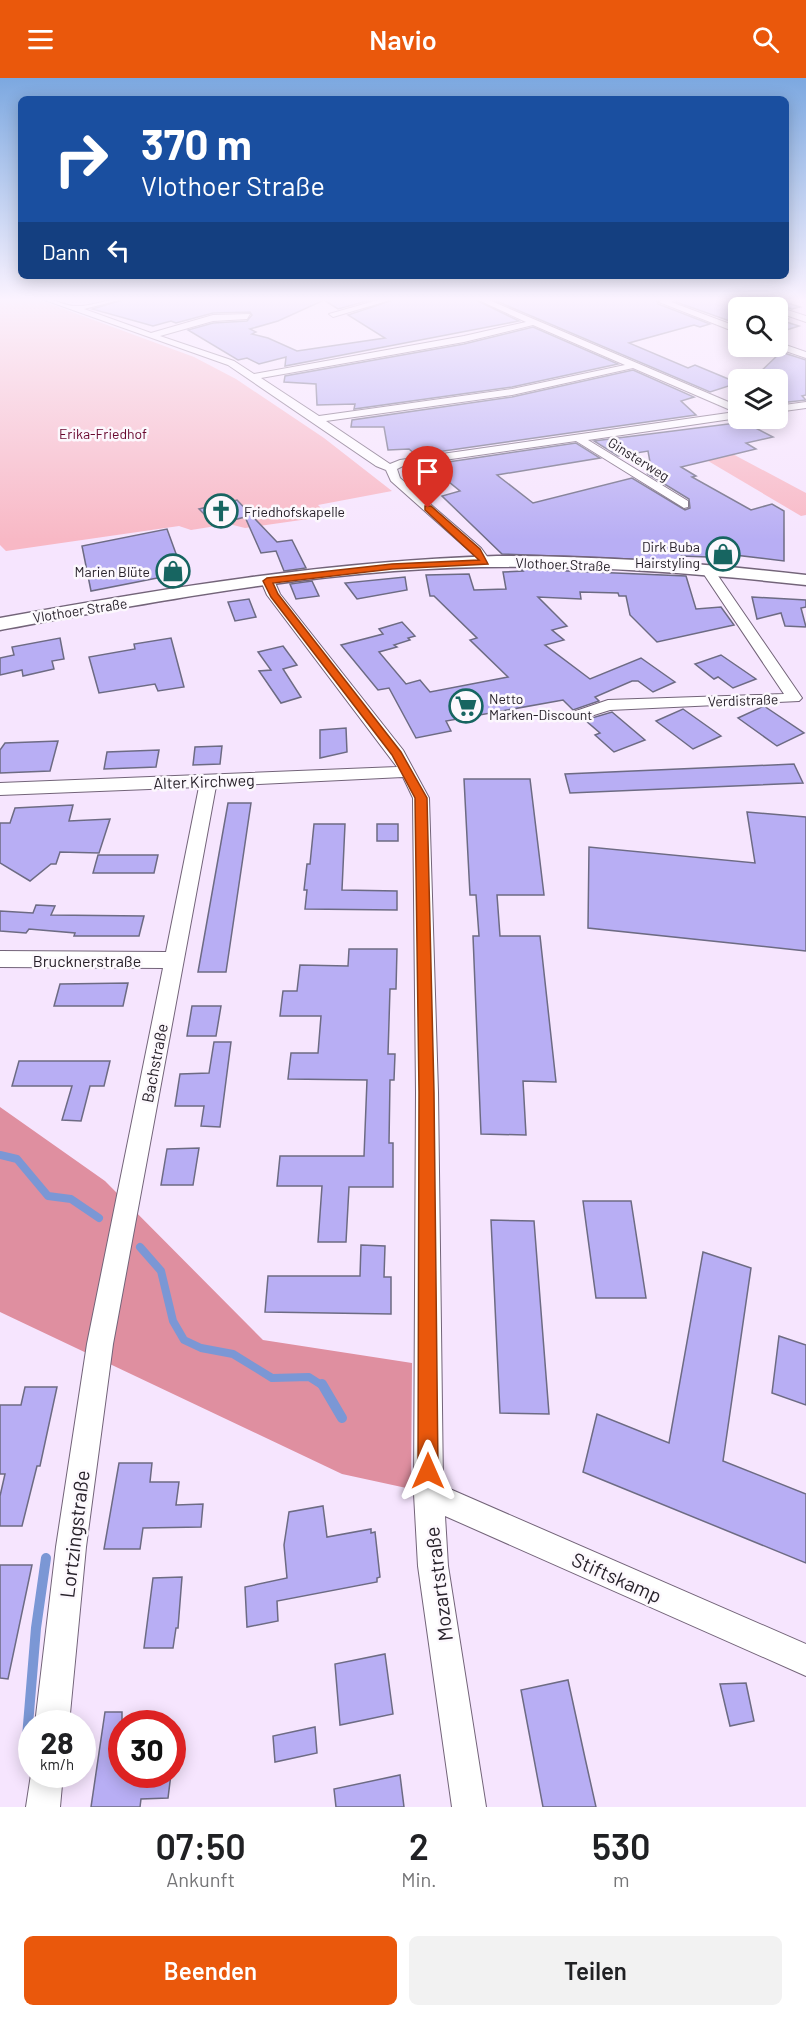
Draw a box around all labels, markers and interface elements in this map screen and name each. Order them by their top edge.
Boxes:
icon: menu [24,23,57,56]
text: Navio [369,23,437,55]
icon: search [749,23,782,56]
text: 370 m [141,118,252,168]
icon: right [42,120,120,198]
text: Vlothoer Straße [141,169,325,201]
icon: left [102,234,135,267]
text: Dann [42,238,90,264]
map controls [728,297,788,429]
button: search [728,297,788,357]
button: layers [728,369,788,429]
park label: Erika-Friedhof [59,425,147,442]
street label: Ginsterweg [605,433,673,485]
pin [402,446,453,508]
icon: arrive [411,455,444,488]
church icon: Friedhofskapelle [203,493,239,529]
place label: Friedhofskapelle [244,503,345,520]
shop icon: Dirk Buba Hairstyling [705,536,741,572]
place label: Dirk Buba Hairstyling [635,538,700,571]
shop icon: Marien Blüte [155,553,191,589]
street label: Vlothoer Straße [515,554,611,574]
place label: Marien Blüte [74,563,150,580]
street label: Vlothoer Straße [32,594,128,626]
supermarket icon: Netto Marken-Discount [448,688,484,724]
place label: Netto Marken-Discount [489,690,592,723]
street label: Verdistraße [707,690,779,710]
street label: Alter Kirchweg [153,770,255,792]
street label: Brucknerstraße [33,951,141,970]
street label: Bachstraße [137,1022,171,1104]
position arrow [396,1439,460,1503]
street label: Lortzingstraße [54,1469,94,1599]
street label: Mozartstraße [419,1525,457,1643]
street label: Stiftskamp [568,1547,666,1607]
speed limit sign: 30 [108,1710,186,1788]
text: 28 [40,1724,74,1760]
text: km/h [40,1755,74,1773]
text: 07:50 [155,1824,246,1867]
text: 2 [409,1824,429,1867]
text: 530 [592,1824,651,1867]
text: Ankunft [166,1867,235,1891]
text: Min. [401,1867,437,1891]
text: m [613,1867,630,1891]
button: Beenden [24,1936,397,2005]
button: Teilen [409,1936,782,2005]

